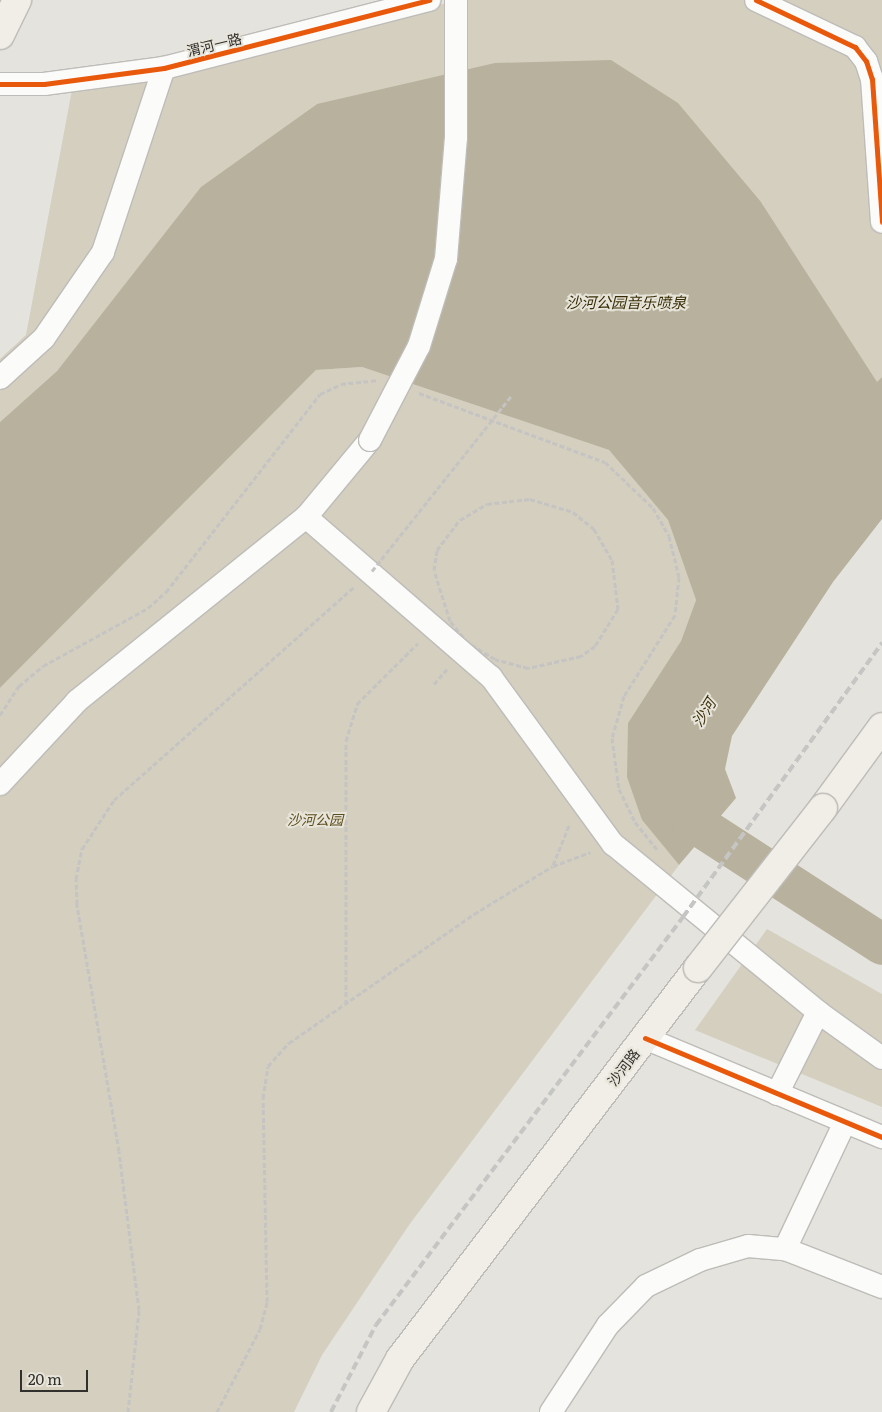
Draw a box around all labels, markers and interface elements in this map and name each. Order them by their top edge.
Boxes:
street label: 渭河一路 [185,29,243,59]
water label: 沙河公园音乐喷泉 [566,293,686,311]
water label: 沙河 [687,695,719,729]
park label: 沙河公园 [287,811,343,827]
street label: 沙河路 [604,1045,642,1089]
scale bar [22,1360,90,1392]
text: 20 m [28,1367,62,1390]

